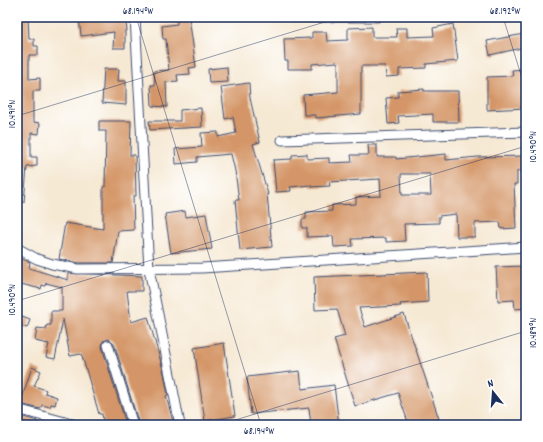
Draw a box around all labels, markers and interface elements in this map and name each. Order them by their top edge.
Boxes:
text: 68.194°W [123,5,153,19]
text: 68.192°W [490,5,521,19]
text: 10.491°N [6,100,20,128]
text: 10.490°N [527,131,541,163]
text: 10.490°N [6,284,20,316]
text: 10.489°N [527,318,541,348]
north arrow [473,372,513,412]
text: N [486,376,496,393]
text: 68.194°W [244,425,274,439]

